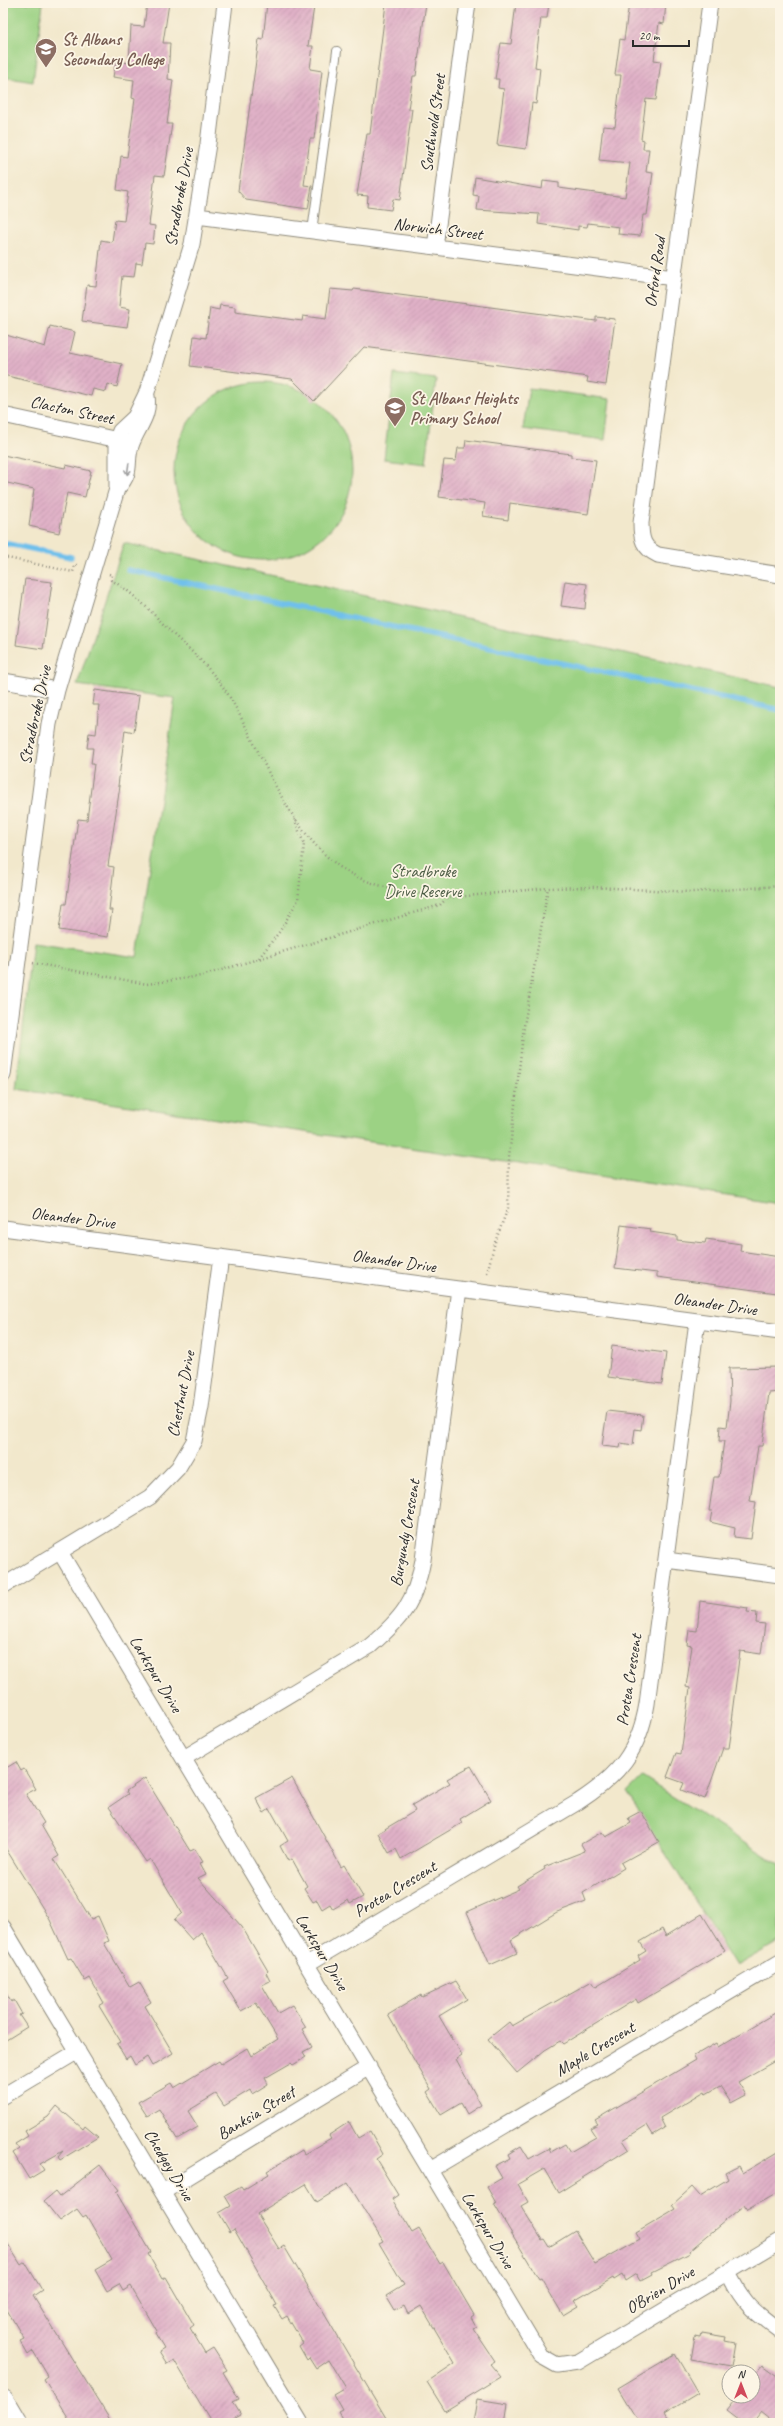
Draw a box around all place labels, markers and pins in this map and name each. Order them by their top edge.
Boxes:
place label: St Albans Secondary College [62,29,165,70]
school or university icon: St Albans Secondary College [33,36,59,69]
place label: St Albans Heights Primary School [410,388,520,429]
school or university icon: St Albans Heights Primary School [382,395,408,428]

